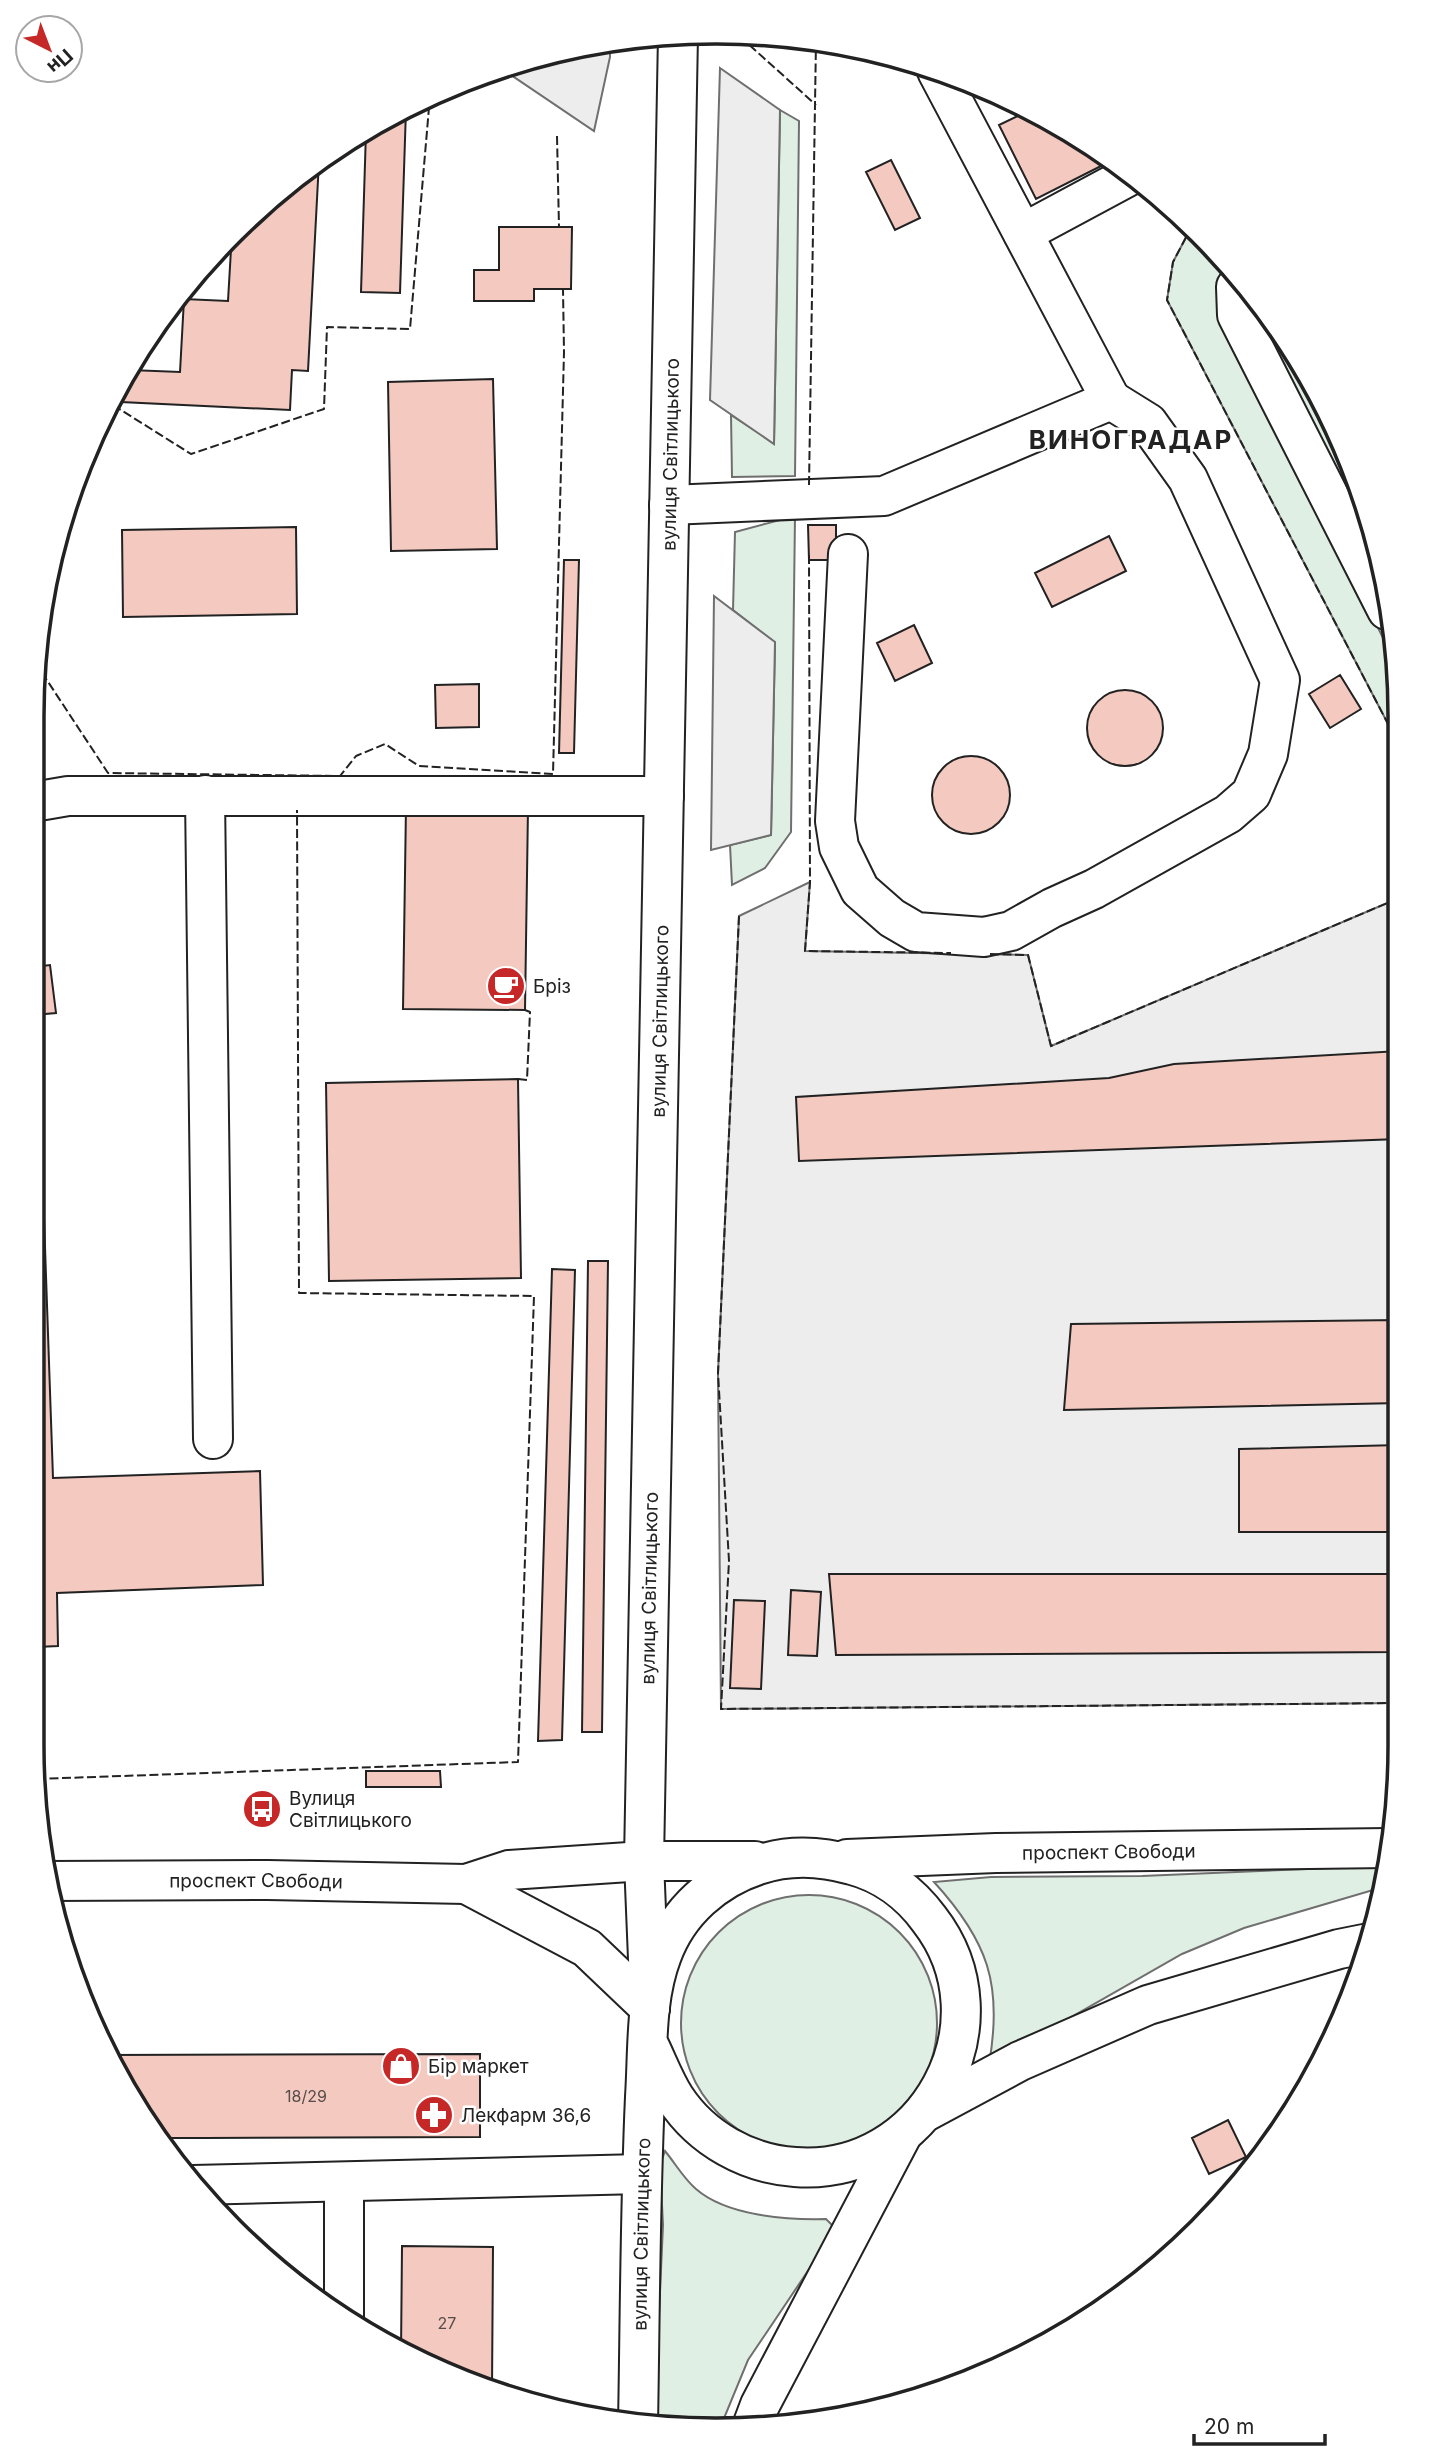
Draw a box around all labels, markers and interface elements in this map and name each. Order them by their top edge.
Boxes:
north arrow [14,14,84,84]
text: Пн [43,44,77,79]
street label: вулиця Світлицького [657,358,684,551]
district label: ВИНОГРАДАР [1029,424,1233,455]
street label: вулиця Світлицького [647,925,673,1118]
cafe icon: Бріз [485,965,527,1007]
place label: Бріз [533,975,571,998]
street label: вулиця Світлицького [636,1492,663,1685]
place label: Вулиця Світлицького [289,1787,412,1832]
bus stop icon: Вулиця Світлицького [241,1788,283,1830]
street label: проспект Свободи [1022,1839,1196,1865]
street label: проспект Свободи [169,1869,343,1894]
shop icon: Бір маркет [380,2045,422,2087]
place label: Бір маркет [428,2055,529,2078]
house number: 18/29 [285,2086,327,2106]
pharmacy icon: Лекфарм 36,6 [413,2094,455,2136]
place label: Лекфарм 36,6 [461,2104,591,2127]
street label: вулиця Світлицького [628,2137,655,2331]
house number: 27 [438,2313,456,2333]
scale bar [1194,2402,1325,2446]
text: 20 m [1204,2414,1254,2439]

